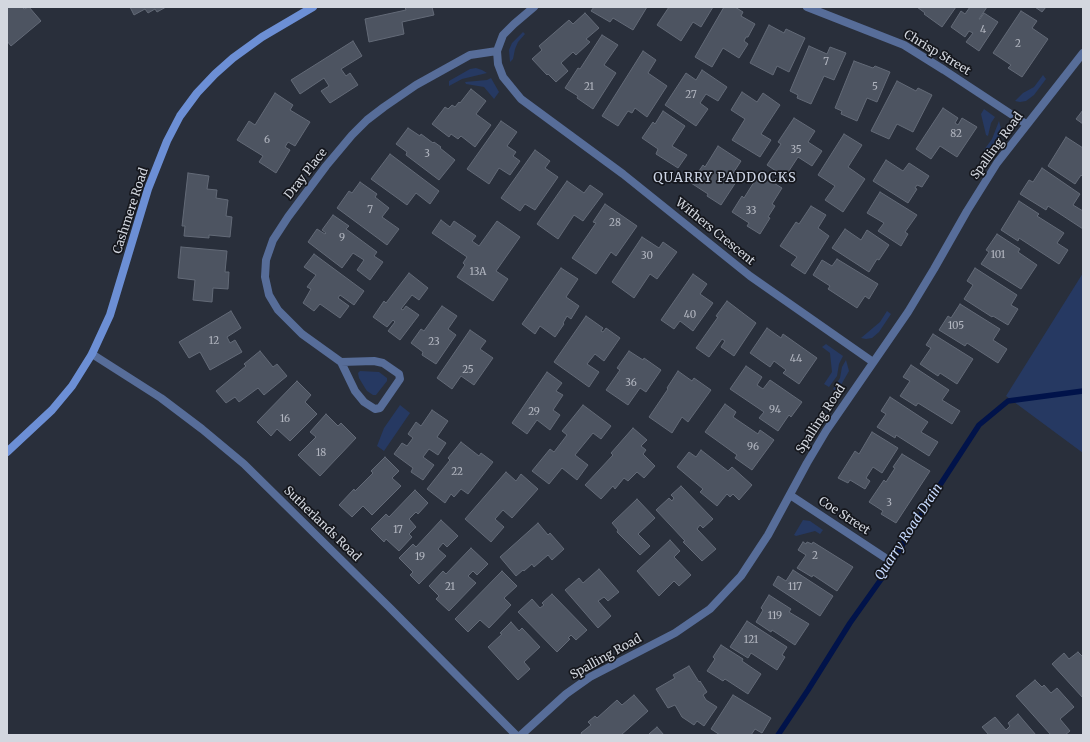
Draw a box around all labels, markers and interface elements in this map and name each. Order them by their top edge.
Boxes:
house number: 4 [980,24,986,36]
street label: Chrisp Street [901,27,973,79]
house number: 2 [1015,38,1021,50]
house number: 7 [823,56,829,68]
house number: 21 [584,81,594,93]
house number: 5 [872,81,878,93]
house number: 27 [685,89,697,101]
street label: Spalling Road [968,110,1026,182]
house number: 82 [950,128,962,140]
house number: 6 [264,134,270,146]
house number: 35 [790,144,802,156]
street label: Dray Place [282,146,330,202]
house number: 3 [424,148,430,160]
street label: Cashmere Road [110,166,152,256]
district label: QUARRY PADDOCKS [653,170,797,186]
street label: Withers Crescent [672,196,758,268]
house number: 7 [367,204,373,216]
house number: 33 [746,205,756,217]
house number: 28 [609,217,621,229]
house number: 9 [339,232,345,244]
house number: 101 [991,249,1005,261]
house number: 30 [641,250,653,262]
house number: 13A [470,266,486,278]
house number: 40 [684,309,696,321]
house number: 105 [948,320,964,332]
house number: 12 [209,335,219,347]
house number: 23 [428,336,440,348]
house number: 44 [790,353,802,365]
house number: 25 [462,364,474,376]
house number: 36 [625,377,637,389]
street label: Spalling Road [793,382,849,456]
house number: 94 [769,404,781,416]
house number: 29 [528,406,540,418]
house number: 16 [280,413,290,425]
house number: 96 [747,441,759,453]
house number: 18 [316,447,326,459]
house number: 22 [451,466,463,478]
water label: Quarry Road Drain [872,481,946,583]
street label: Sutherlands Road [280,484,364,564]
street label: Coe Street [816,494,872,538]
house number: 3 [886,497,892,509]
house number: 17 [393,524,403,536]
house number: 2 [812,550,818,562]
house number: 19 [415,551,425,563]
house number: 21 [445,581,455,593]
house number: 117 [788,581,802,593]
house number: 119 [768,610,782,622]
street label: Spalling Road [568,631,644,683]
house number: 121 [744,634,758,646]

